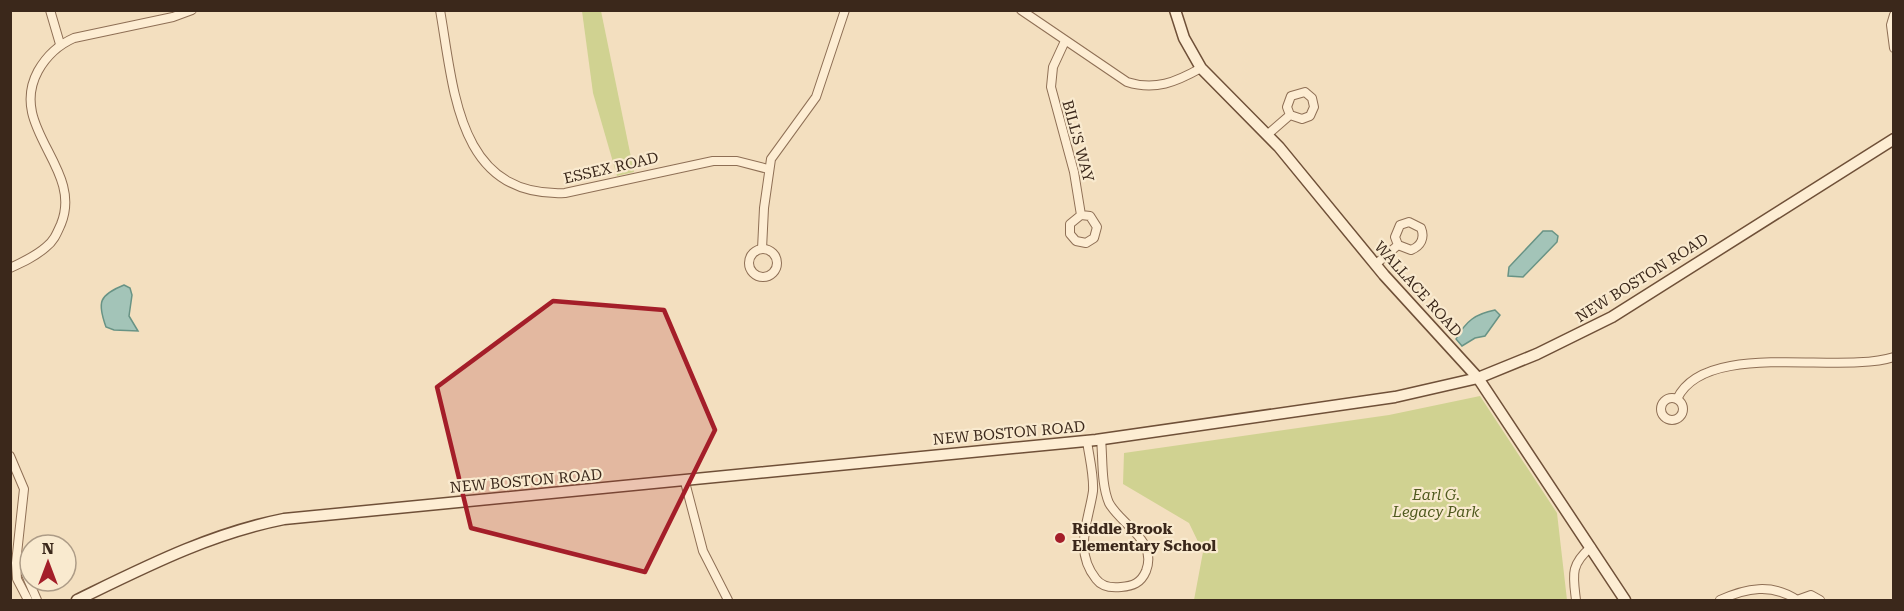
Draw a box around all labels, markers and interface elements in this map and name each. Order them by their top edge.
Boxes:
street label: BILL'S WAY [1058,98,1098,185]
street label: ESSEX ROAD [562,148,660,188]
street label: NEW BOSTON ROAD [1572,230,1712,326]
street label: WALLACE ROAD [1370,238,1466,340]
street label: NEW BOSTON ROAD [932,417,1086,449]
street label: NEW BOSTON ROAD [449,465,603,497]
park label: Earl G. Legacy Park [1392,486,1480,521]
place label: Riddle Brook Elementary School [1072,520,1216,555]
marker: Riddle Brook Elementary School [1053,531,1067,545]
north arrow [18,533,78,593]
text: N [42,539,54,558]

